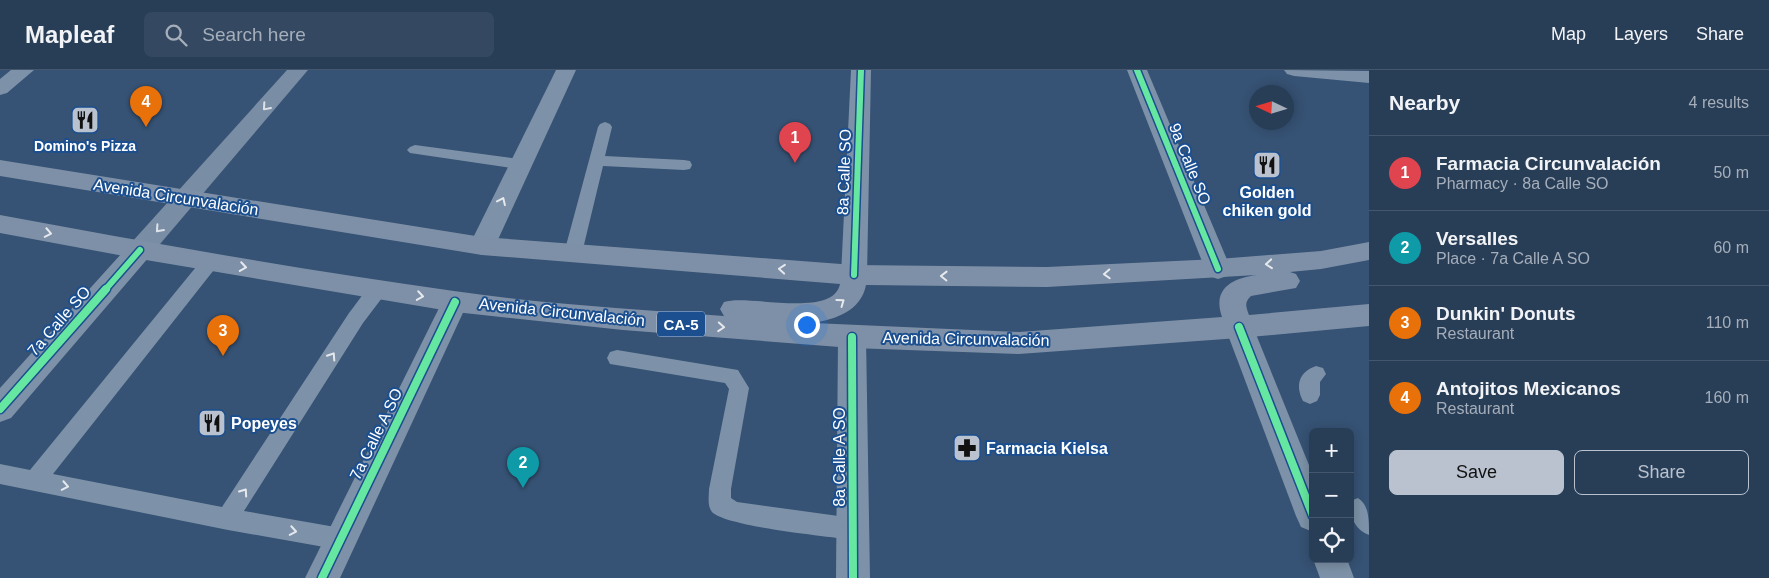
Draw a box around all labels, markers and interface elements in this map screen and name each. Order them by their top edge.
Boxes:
search box [144,12,494,57]
text: Mapleaf [25,21,114,48]
icon: search [162,21,190,49]
text: Search here [202,24,306,45]
text: Map [1551,24,1586,44]
text: Layers [1614,24,1668,44]
text: Share [1696,24,1744,44]
north arrow [1249,85,1294,130]
pin: 4 [130,86,162,127]
text: Nearby [1389,91,1460,114]
text: 4 results [1689,94,1749,111]
one-way arrow [263,101,272,110]
restaurant icon: Domino's Pizza [70,105,100,135]
street label: 9a Calle SO [1166,121,1214,207]
pin: 1 [779,122,811,163]
street label: 8a Calle SO [834,129,854,215]
place label: Domino's Pizza [34,138,136,154]
restaurant icon: Golden chiken gold [1252,150,1282,180]
text: Farmacia Circunvalación [1436,153,1661,174]
text: 1 [1401,164,1409,181]
text: 50 m [1713,164,1749,181]
text: Pharmacy · 8a Calle SO [1436,175,1609,192]
street label: Avenida Circunvalación [92,176,260,218]
place label: Golden chiken gold [1223,184,1311,219]
one-way arrow [496,197,507,206]
one-way arrow [156,223,165,232]
one-way arrow [44,228,52,238]
text: Versalles [1436,228,1518,249]
text: 2 [1401,239,1409,256]
text: 60 m [1713,239,1749,256]
text: Place · 7a Calle A SO [1436,250,1590,267]
one-way arrow [1264,259,1272,270]
one-way arrow [238,261,247,271]
one-way arrow [778,264,786,275]
one-way arrow [1102,269,1110,280]
one-way arrow [940,271,948,281]
street label: 7a Calle SO [24,283,94,359]
one-way arrow [417,290,425,301]
street label: Avenida Circunvalación [478,295,646,329]
one-way arrow [835,299,845,308]
text: Dunkin' Donuts [1436,303,1576,324]
road number: CA-5 [657,312,705,336]
your location [794,312,820,338]
text: 3 [1401,314,1409,331]
text: 110 m [1706,314,1749,331]
pin: 3 [207,315,239,356]
one-way arrow [717,321,725,332]
text: Restaurant [1436,325,1514,342]
street label: Avenida Circunvalación [882,329,1050,349]
one-way arrow [326,352,335,361]
text: Antojitos Mexicanos [1436,378,1621,399]
street label: 7a Calle A SO [347,386,405,482]
text: 4 [1401,389,1409,406]
text: 160 m [1705,389,1749,406]
text: Restaurant [1436,400,1514,417]
street label: 8a Calle A SO [831,407,848,507]
restaurant icon: Popeyes [197,408,227,438]
place label: Popeyes [231,415,297,432]
map controls [1309,428,1354,563]
button: + [1309,428,1354,473]
pharmacy icon: Farmacia Kielsa [952,433,982,463]
place label: Farmacia Kielsa [986,440,1108,457]
pin: 2 [507,447,539,488]
button: Save [1389,450,1564,495]
button: Share [1574,450,1749,495]
button: − [1309,473,1354,518]
one-way arrow [61,481,70,491]
one-way arrow [238,488,247,498]
button: locate [1309,518,1354,563]
one-way arrow [289,525,298,535]

